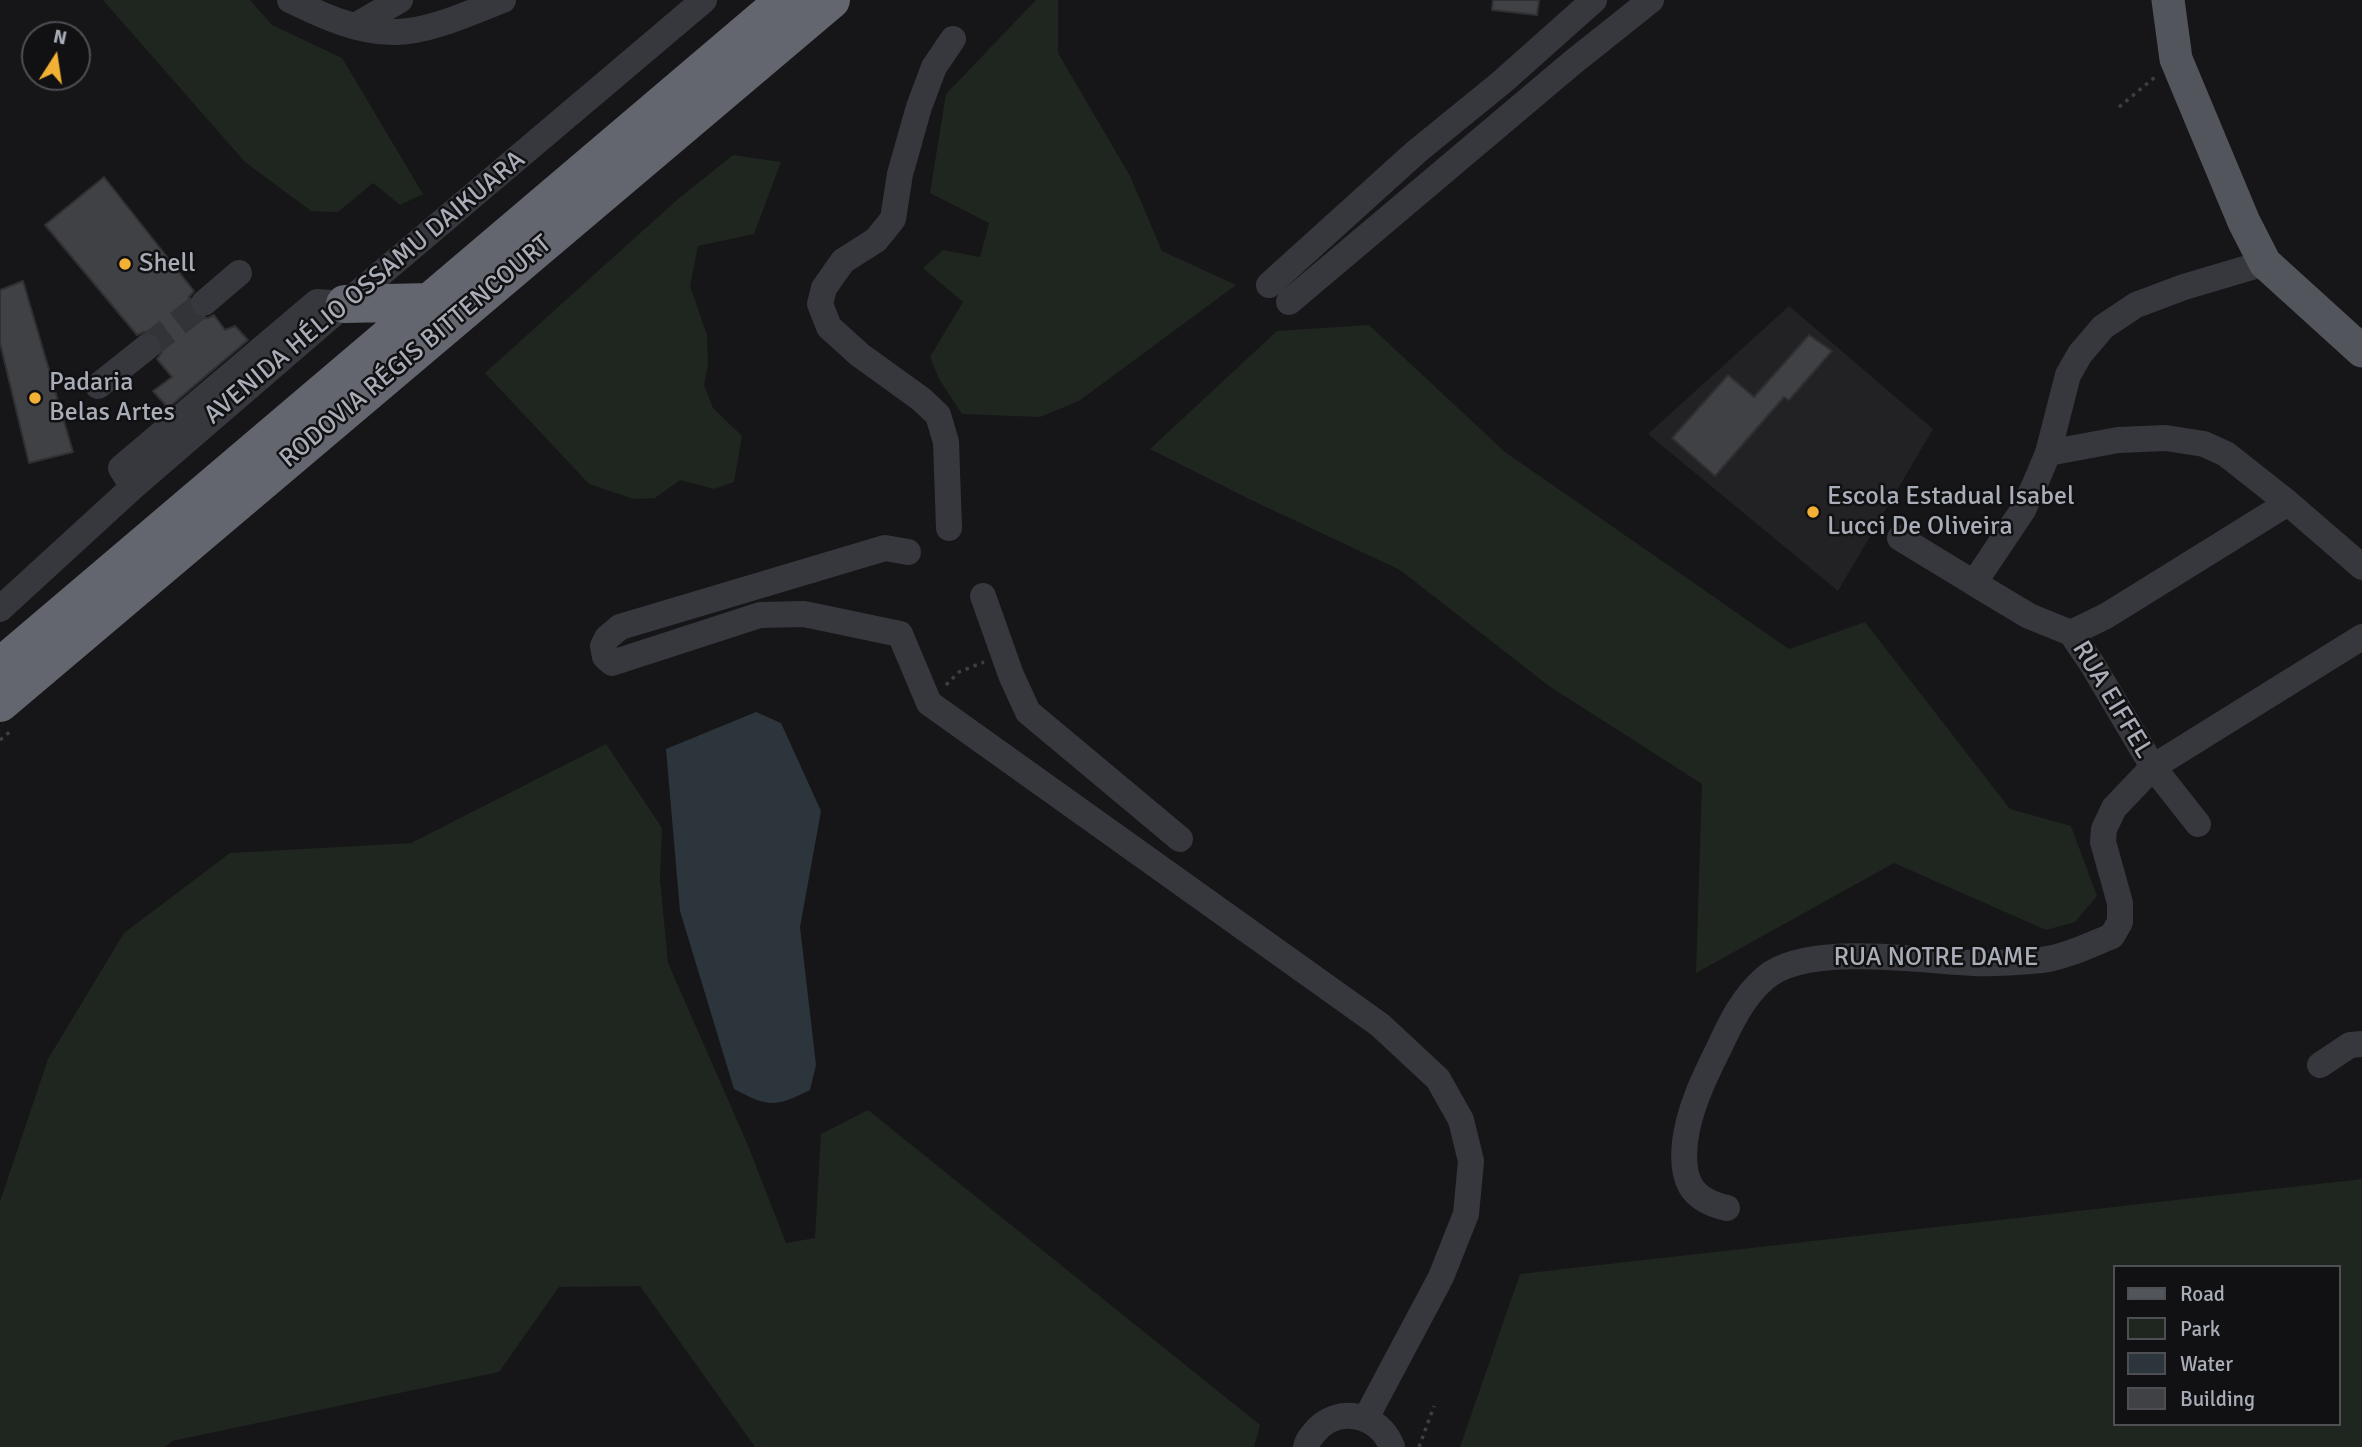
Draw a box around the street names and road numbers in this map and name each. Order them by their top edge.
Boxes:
street label: AVENIDA HÉLIO OSSAMU DAIKUARA [198,145,532,431]
street label: RODOVIA RÉGIS BITTENCOURT [274,229,558,475]
street label: RUA EIFFEL [2065,636,2159,764]
street label: RUA NOTRE DAME [1834,942,2038,974]

